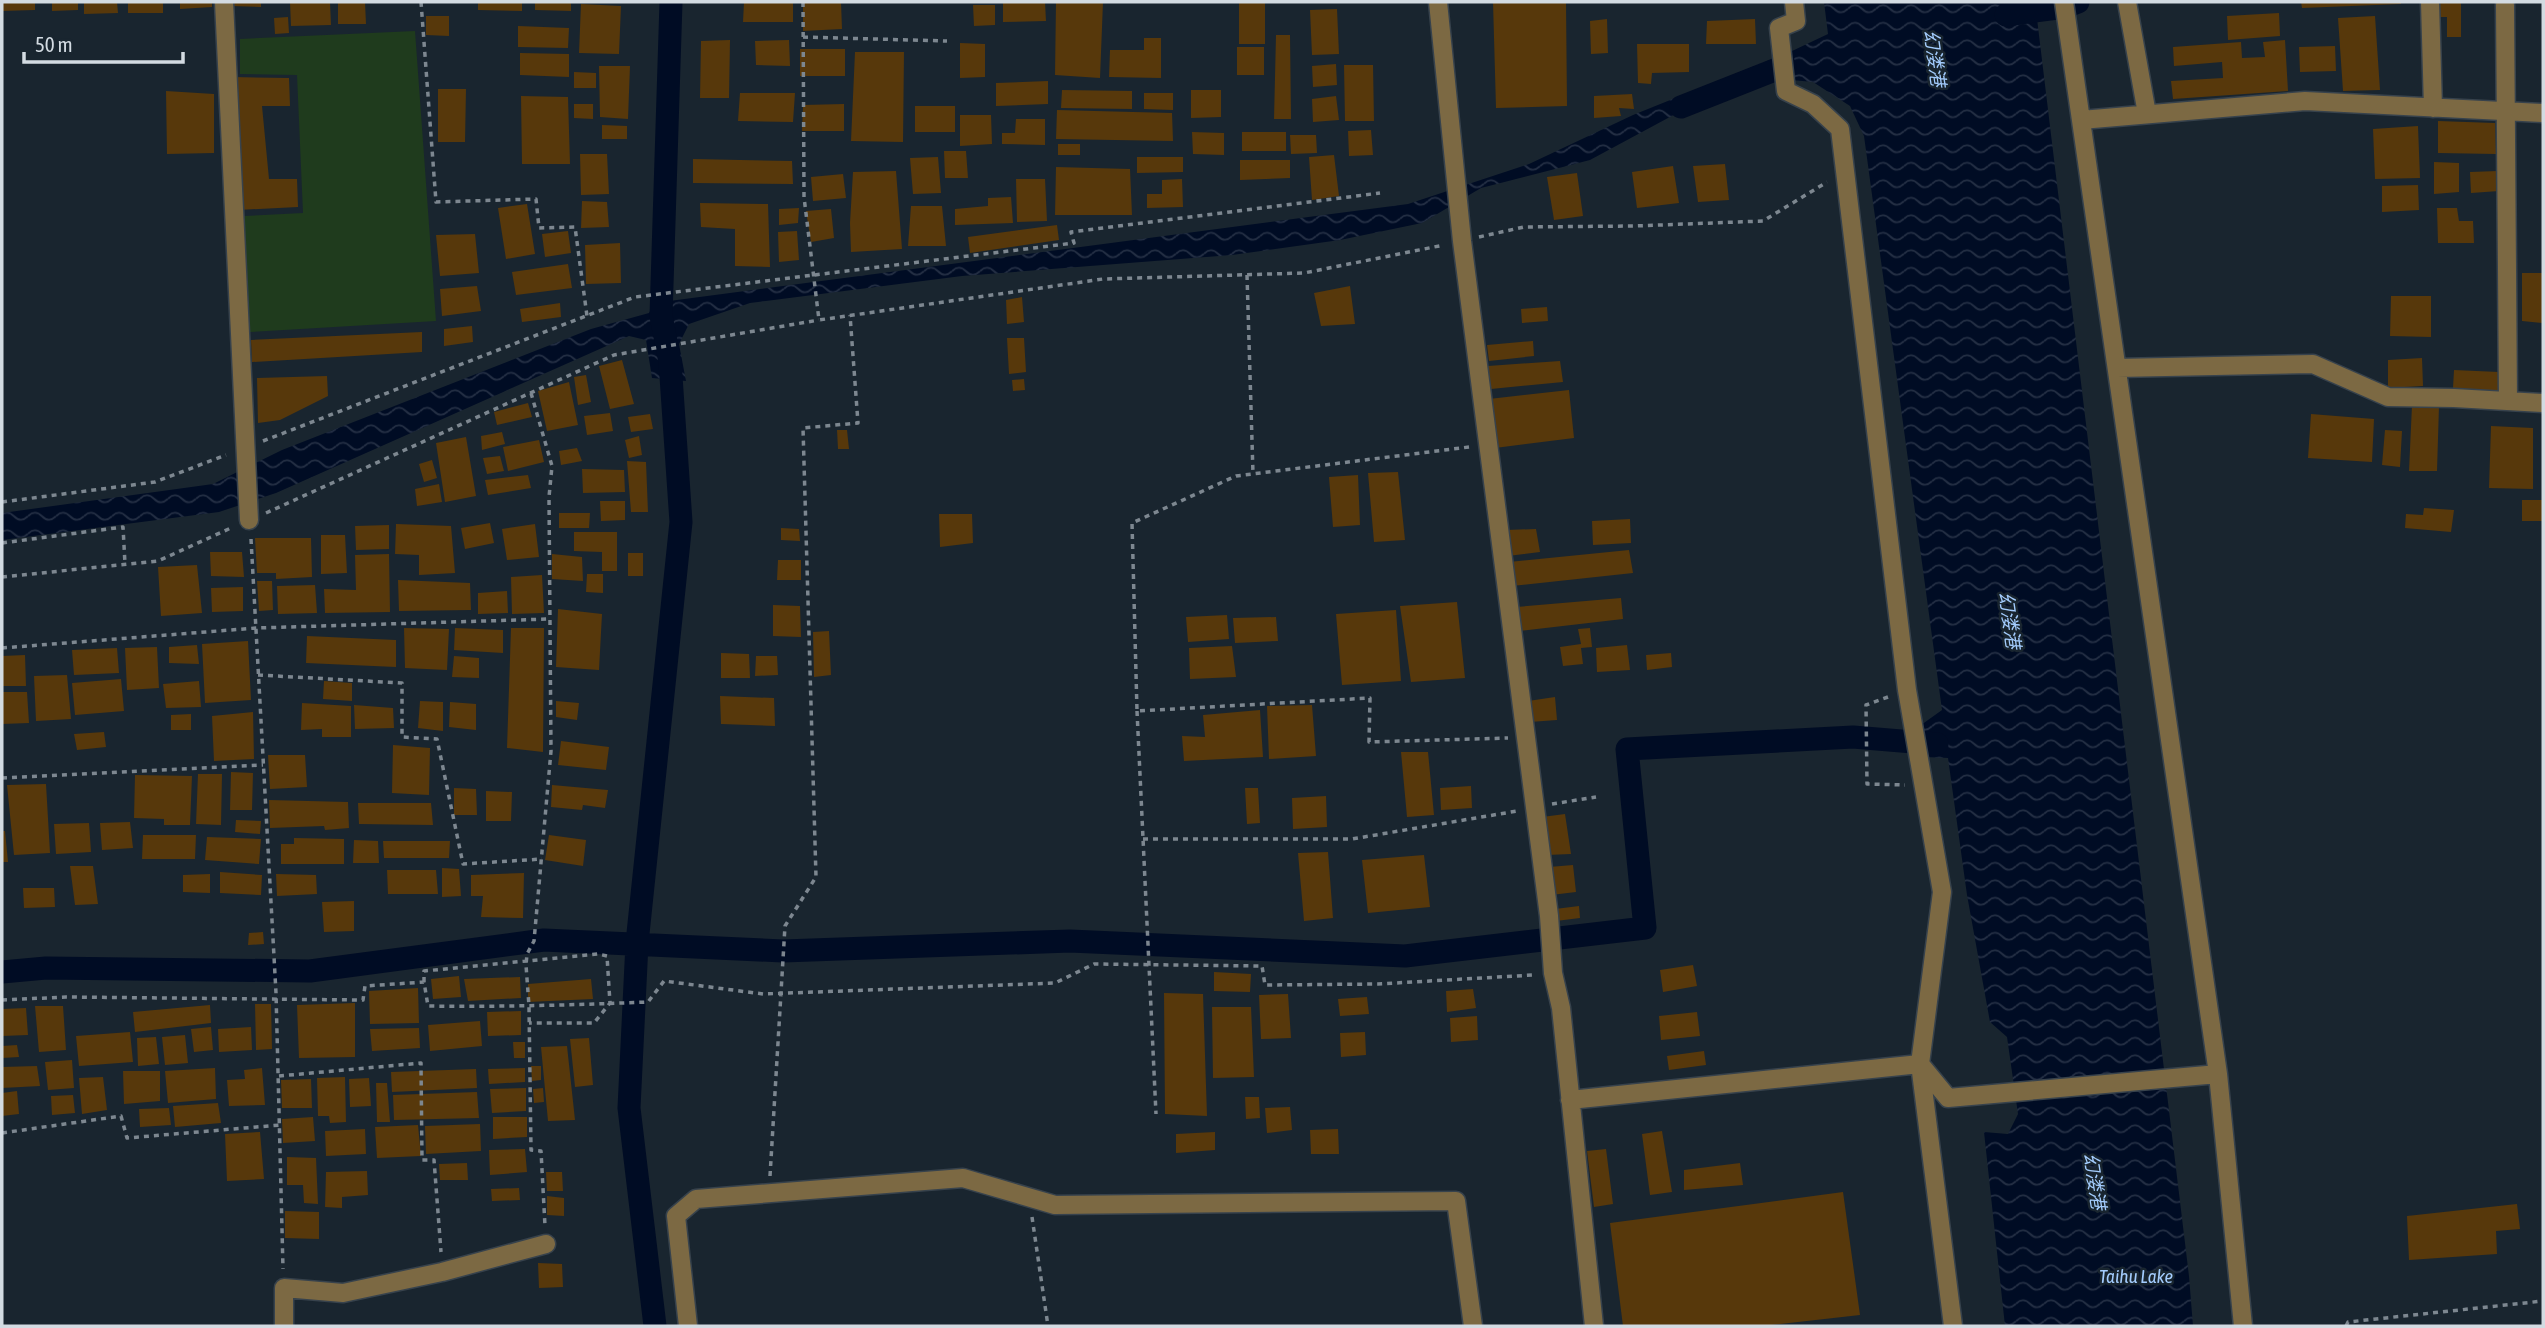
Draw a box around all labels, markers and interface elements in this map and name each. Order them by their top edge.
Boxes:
scale bar [24,21,184,65]
water label: 幻溇港 [1920,28,1950,91]
text: 50 m [35,32,73,56]
water label: 幻溇港 [1995,590,2025,653]
water label: 幻溇港 [2080,1151,2111,1214]
water label: Taihu Lake [2099,1265,2173,1287]

